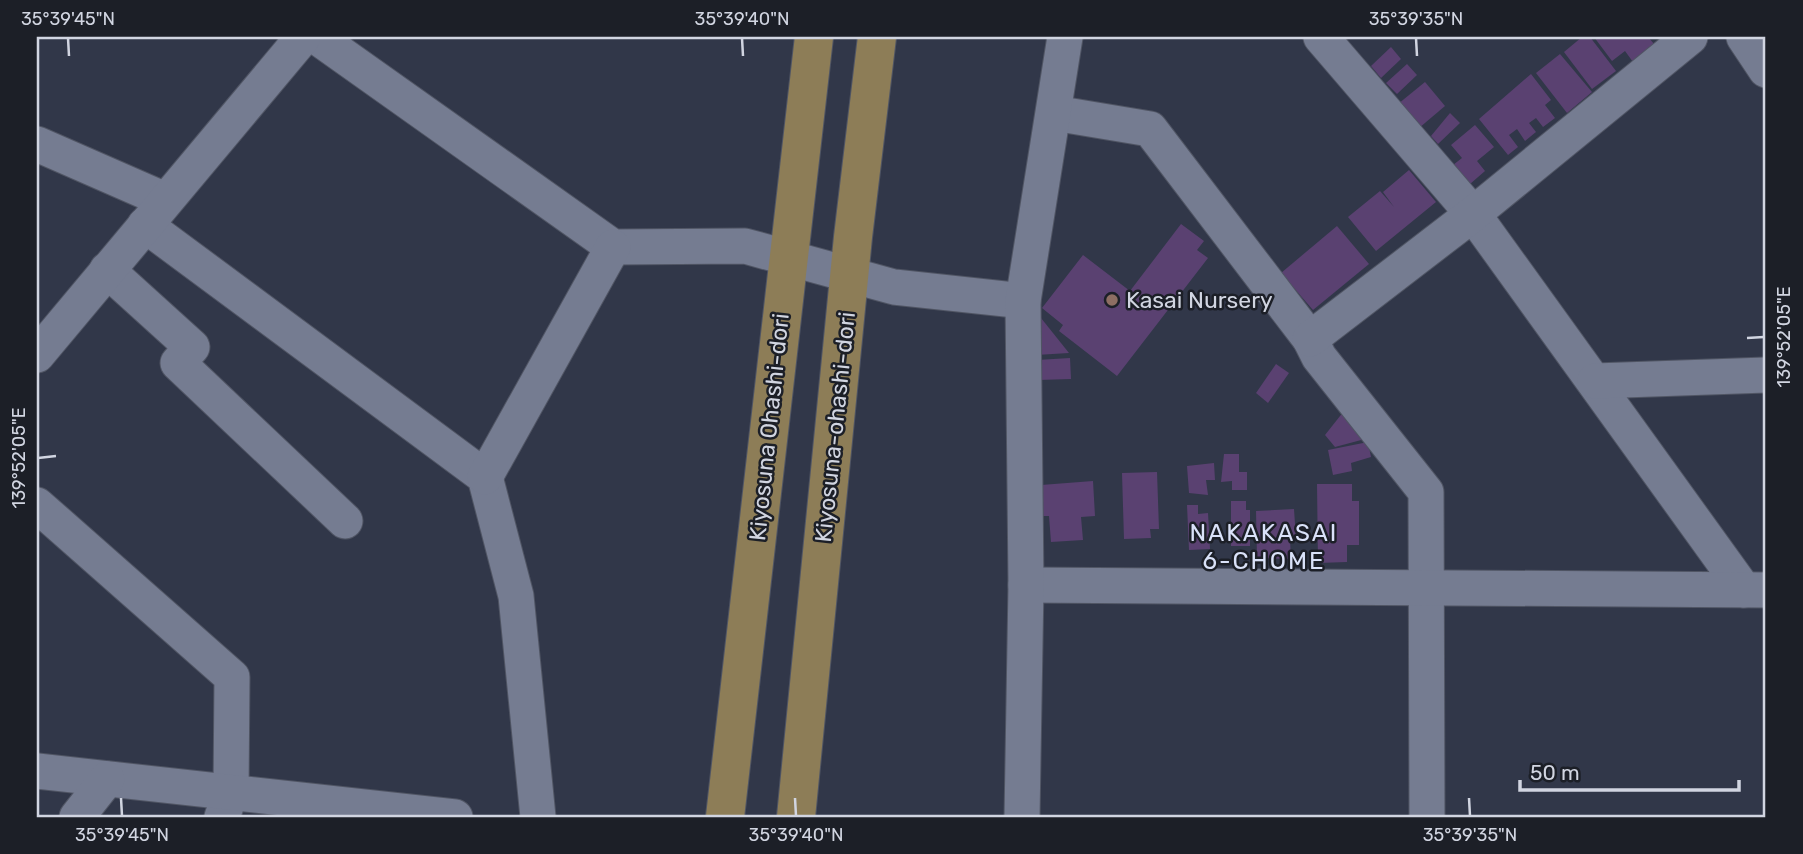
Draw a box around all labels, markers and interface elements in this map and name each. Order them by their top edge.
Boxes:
text: 35°39'45"N [21,8,115,30]
text: 35°39'40"N [695,8,789,30]
text: 35°39'35"N [1369,8,1463,30]
place label: Kasai Nursery [1126,286,1273,314]
text: 139°52'05"E [1773,286,1795,388]
marker: Kasai Nursery [1104,292,1120,308]
street label: Kiyosuna-ohashi-dori [809,310,861,544]
street label: Kiyosuna Ohashi-dori [743,312,795,542]
text: 139°52'05"E [8,407,30,509]
district label: NAKAKASAI 6-CHOME [1190,519,1338,575]
scale bar [1520,749,1738,793]
text: 50 m [1530,760,1580,785]
text: 35°39'45"N [75,824,169,846]
text: 35°39'40"N [749,824,843,846]
text: 35°39'35"N [1423,824,1517,846]

